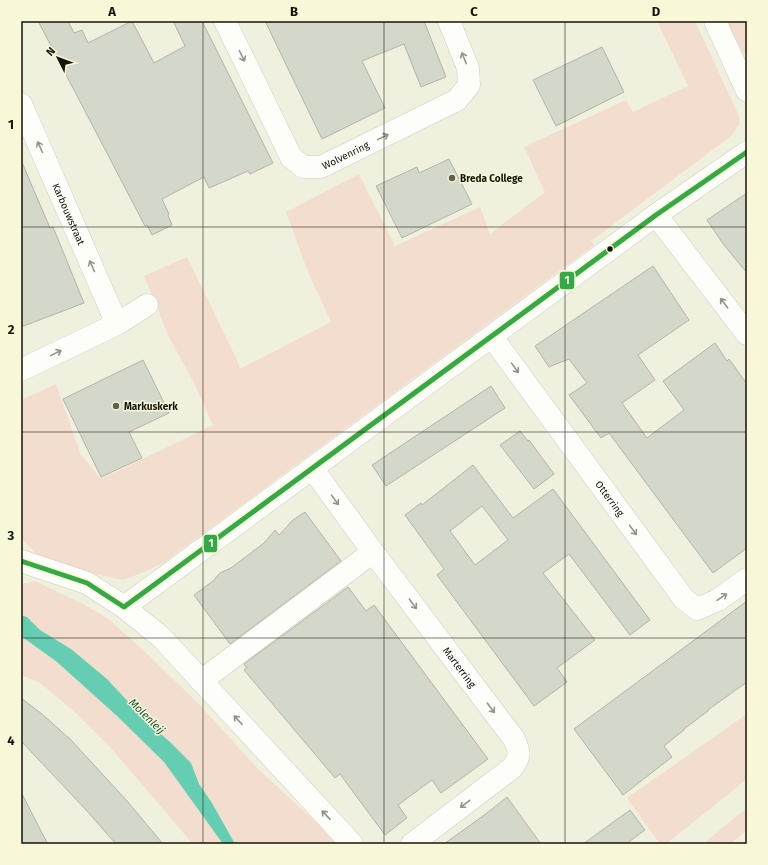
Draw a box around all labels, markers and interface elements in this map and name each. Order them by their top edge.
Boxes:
text: A [107,4,116,19]
text: B [290,4,298,19]
text: C [470,4,478,19]
text: D [652,4,661,19]
north arrow [38,38,78,78]
text: N [44,45,58,59]
one-way arrow [239,50,246,62]
one-way arrow [460,53,467,65]
text: 1 [8,117,14,132]
one-way arrow [376,133,388,140]
street label: Wolvenring [320,139,372,172]
one-way arrow [36,142,43,154]
marker: Breda College [447,173,457,183]
place label: Breda College [460,173,523,185]
street label: Karbouwstraat [49,182,87,247]
unlabelled marker [605,244,615,254]
one-way arrow [88,261,95,273]
line badge: 1 [559,271,575,290]
text: 1 [564,274,570,287]
one-way arrow [719,298,728,309]
text: 2 [8,322,15,337]
one-way arrow [50,349,62,356]
one-way arrow [511,363,519,374]
marker: Markuskerk [111,401,121,411]
place label: Markuskerk [124,401,178,413]
street label: Otterring [592,479,627,520]
one-way arrow [331,494,339,505]
one-way arrow [629,524,637,535]
text: 3 [7,528,15,543]
line badge: 1 [203,534,218,553]
text: 1 [208,537,214,550]
one-way arrow [716,593,727,601]
one-way arrow [408,599,417,610]
street label: Marterring [440,645,479,691]
water label: Molenleij [126,696,167,737]
one-way arrow [487,702,495,713]
one-way arrow [233,715,242,725]
text: 4 [7,733,15,748]
one-way arrow [460,800,471,808]
one-way arrow [321,810,330,820]

